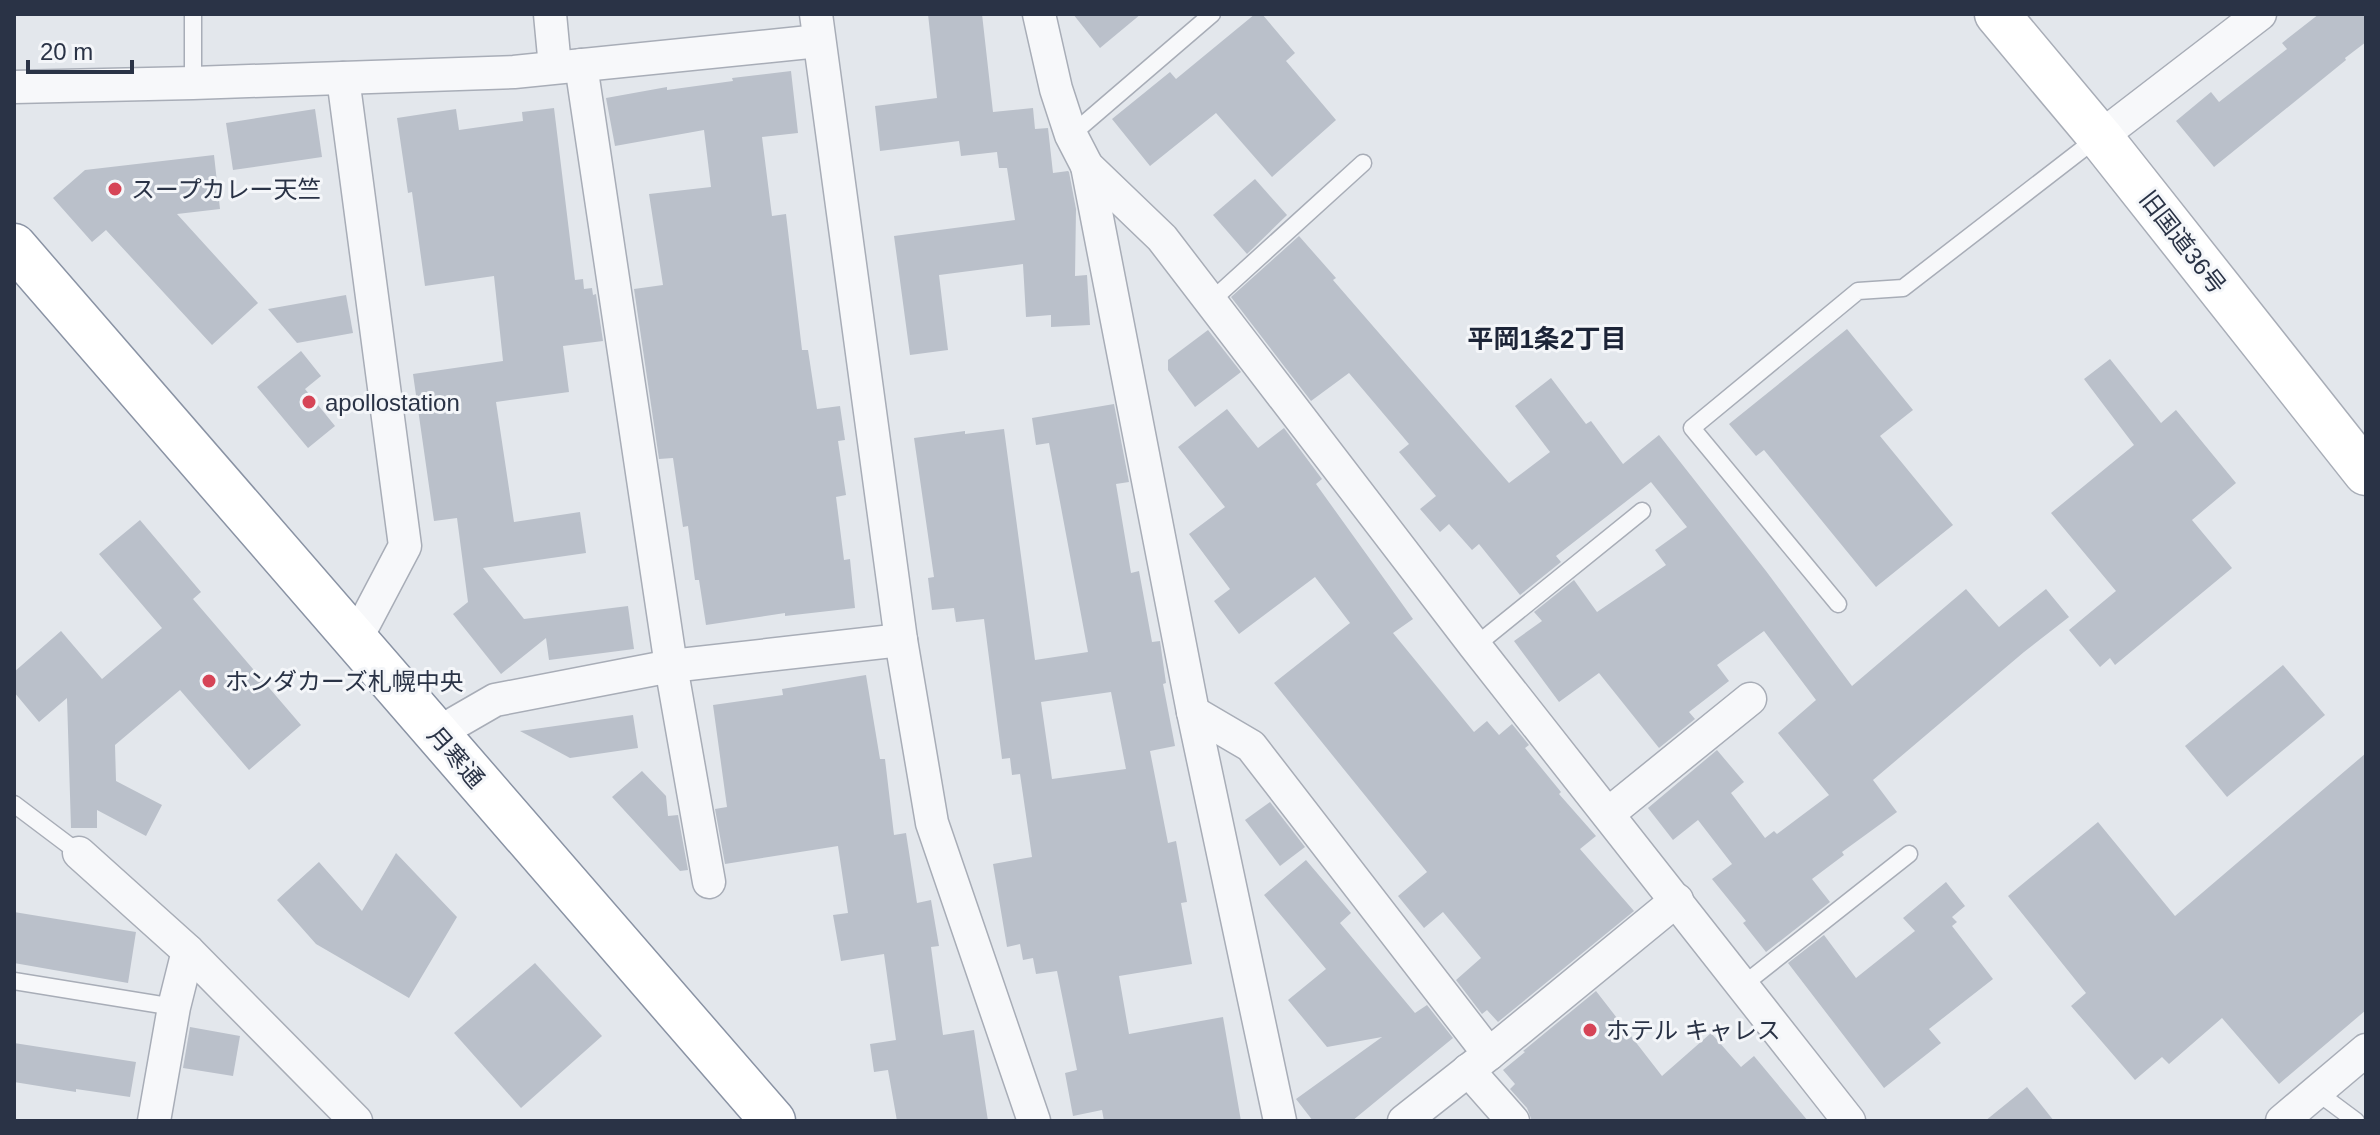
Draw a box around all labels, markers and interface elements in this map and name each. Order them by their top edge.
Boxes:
scale bar [28,24,132,74]
text: 20 m [40,38,93,65]
place label: スープカレー天竺 [131,176,322,203]
marker: スープカレー天竺 [106,180,124,198]
street label: 旧国道36号 [2135,185,2231,299]
district label: 平岡1条2丁目 [1468,324,1626,354]
place label: apollostation [325,389,460,416]
marker: apollostation [300,393,318,411]
place label: ホンダカーズ札幌中央 [225,668,464,695]
marker: ホンダカーズ札幌中央 [200,672,218,690]
street label: 月寒通 [422,721,490,793]
place label: ホテル キャレス [1606,1017,1781,1044]
marker: ホテル キャレス [1581,1021,1599,1039]

